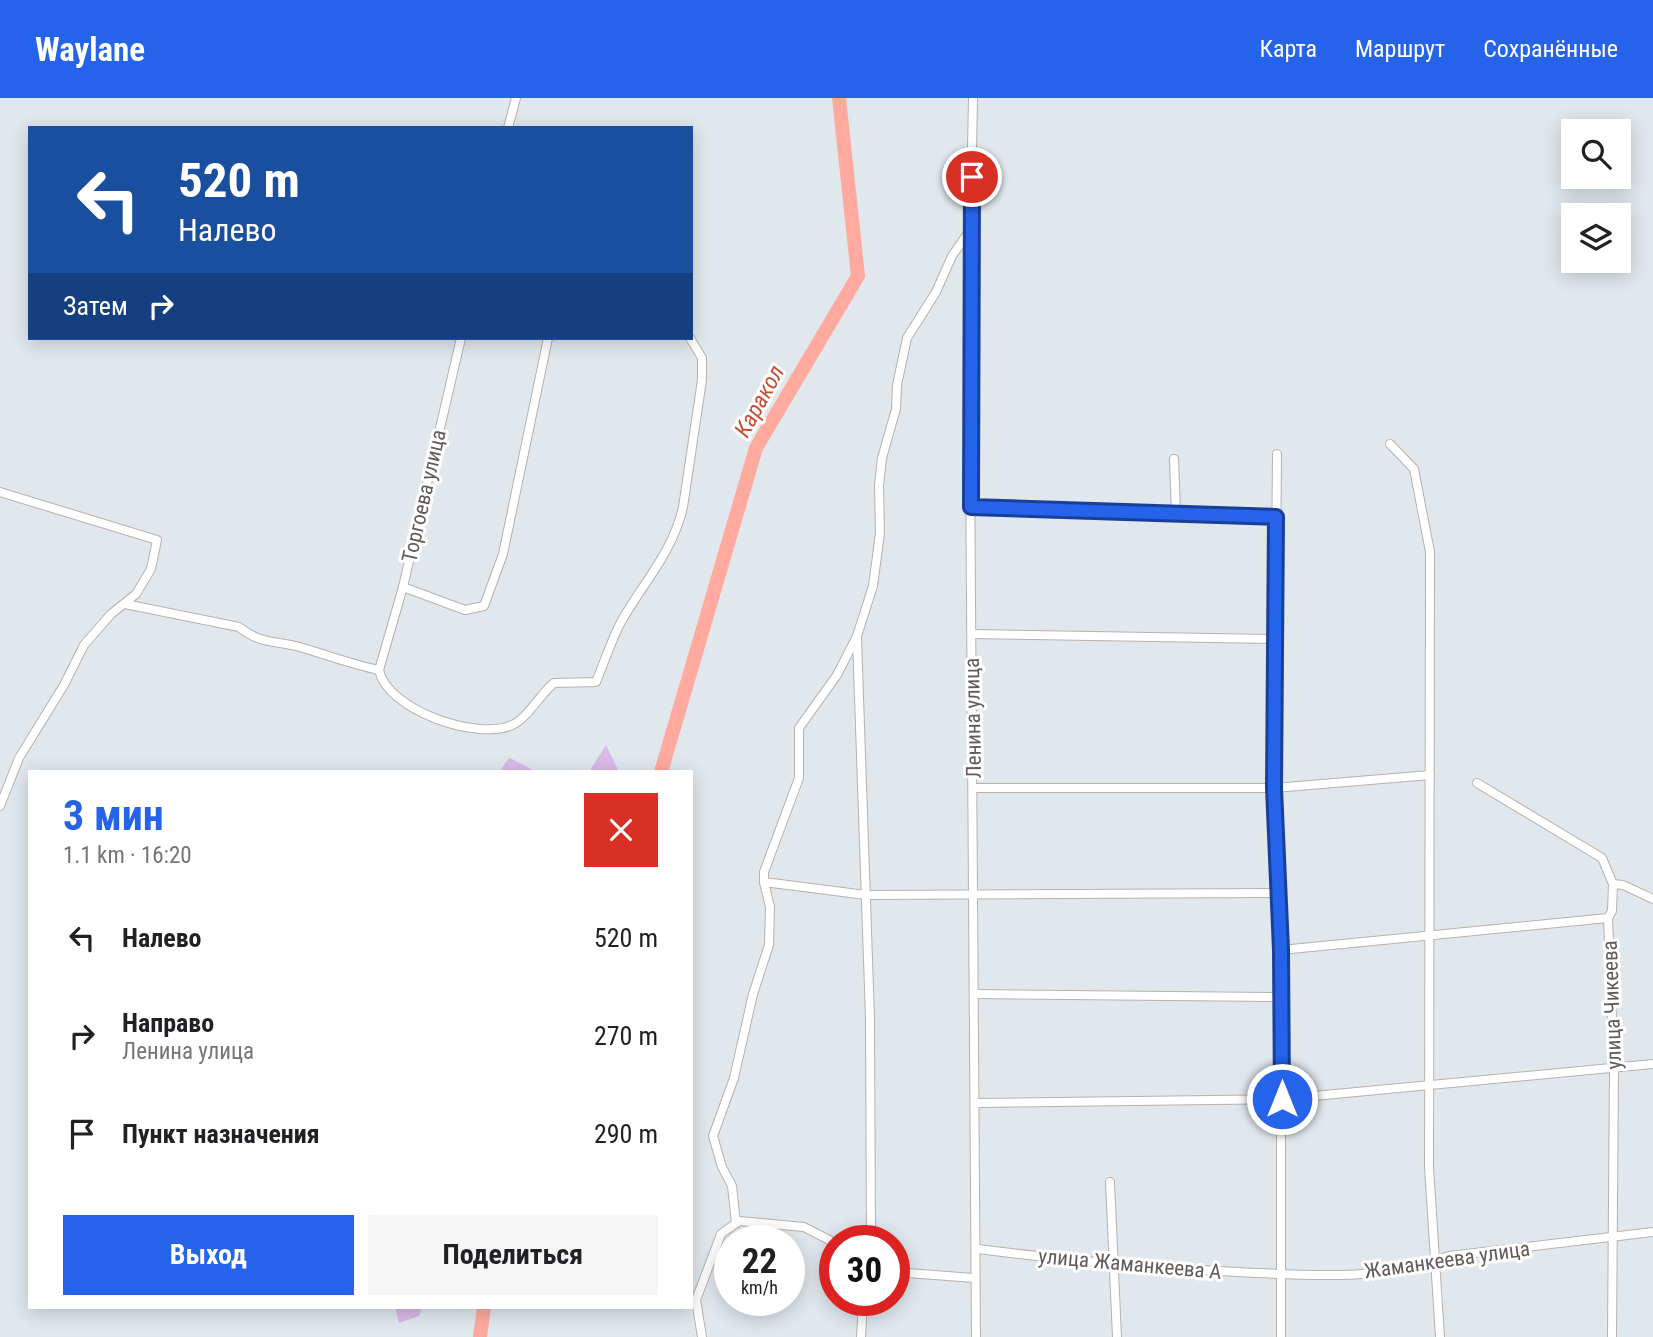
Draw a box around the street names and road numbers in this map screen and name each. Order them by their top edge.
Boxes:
street label: Торгоева улица [397,428,451,564]
street label: Ленина улица [960,658,986,778]
street label: улица Чикеева [1598,940,1626,1070]
street label: Жаманкеева улица [1363,1237,1531,1283]
street label: улица Жаманкеева А [1037,1244,1223,1284]

